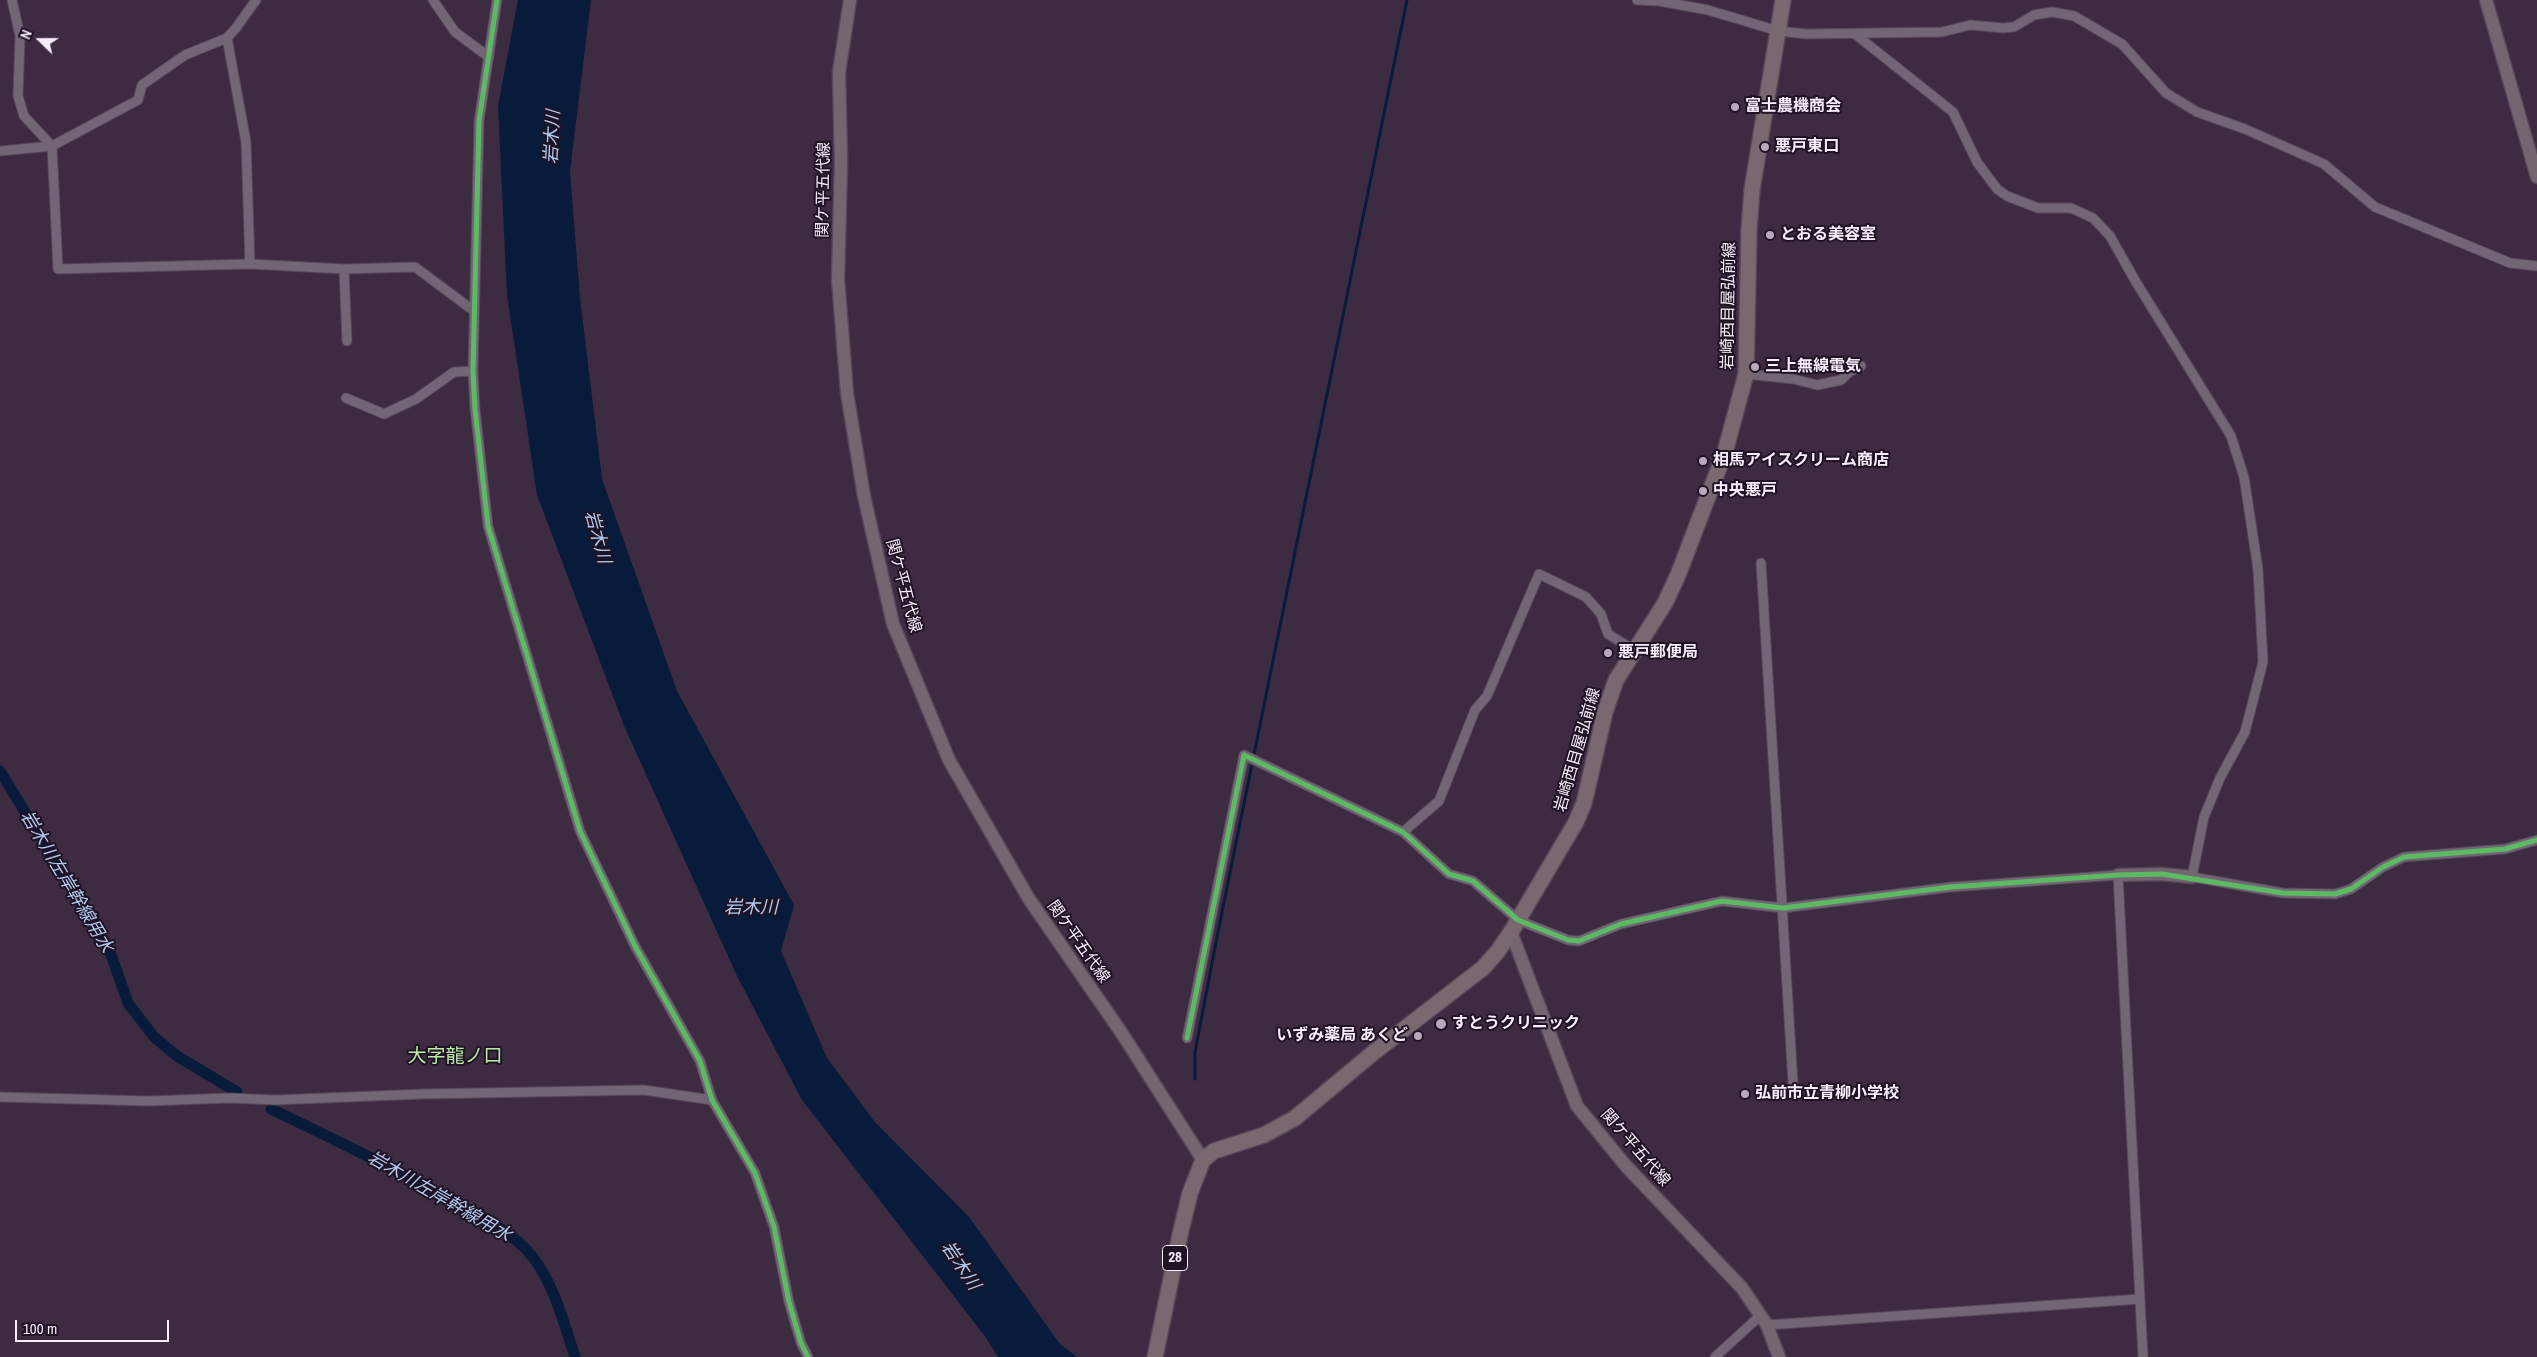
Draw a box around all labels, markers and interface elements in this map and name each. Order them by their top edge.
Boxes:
north arrow [15,15,65,65]
text: N [16,27,36,42]
place label: 富士農機商会 [1745,97,1841,117]
marker: 富士農機商会 [1729,101,1741,113]
water label: 岩木川 [541,109,565,165]
place label: 悪戸東口 [1775,137,1839,157]
marker: 悪戸東口 [1759,141,1771,153]
street label: 関ケ平五代線 [814,142,834,238]
place label: とおる美容室 [1780,225,1876,245]
marker: とおる美容室 [1764,229,1776,241]
street label: 岩崎西目屋弘前線 [1718,242,1740,370]
place label: 三上無線電気 [1765,357,1861,377]
marker: 三上無線電気 [1749,361,1761,373]
place label: 相馬アイスクリーム商店 [1713,451,1889,471]
marker: 相馬アイスクリーム商店 [1697,455,1709,467]
place label: 中央悪戸 [1713,481,1777,501]
marker: 中央悪戸 [1697,485,1709,497]
water label: 岩木川 [580,508,614,566]
street label: 関ケ平五代線 [881,537,925,635]
place label: 悪戸郵便局 [1618,643,1698,663]
marker: 悪戸郵便局 [1602,647,1614,659]
street label: 岩崎西目屋弘前線 [1551,686,1605,814]
water label: 岩木川左岸幹線用水 [15,807,117,957]
water label: 岩木川 [724,897,778,919]
street label: 関ケ平五代線 [1043,897,1113,987]
place label: すとうクリニック [1452,1014,1580,1034]
marker: すとうクリニック [1434,1017,1448,1031]
place label: いずみ薬局 あくど [1276,1026,1408,1046]
marker: いずみ薬局 あくど [1412,1030,1424,1042]
district label: 大字龍ノ口 [408,1046,502,1068]
place label: 弘前市立青柳小学校 [1755,1084,1899,1104]
marker: 弘前市立青柳小学校 [1739,1088,1751,1100]
street label: 関ケ平五代線 [1596,1105,1674,1191]
water label: 岩木川左岸幹線用水 [363,1147,515,1247]
water label: 岩木川 [936,1238,984,1294]
road number: 28 [1162,1246,1188,1270]
scale bar [18,1310,171,1342]
text: 100 m [23,1318,57,1339]

